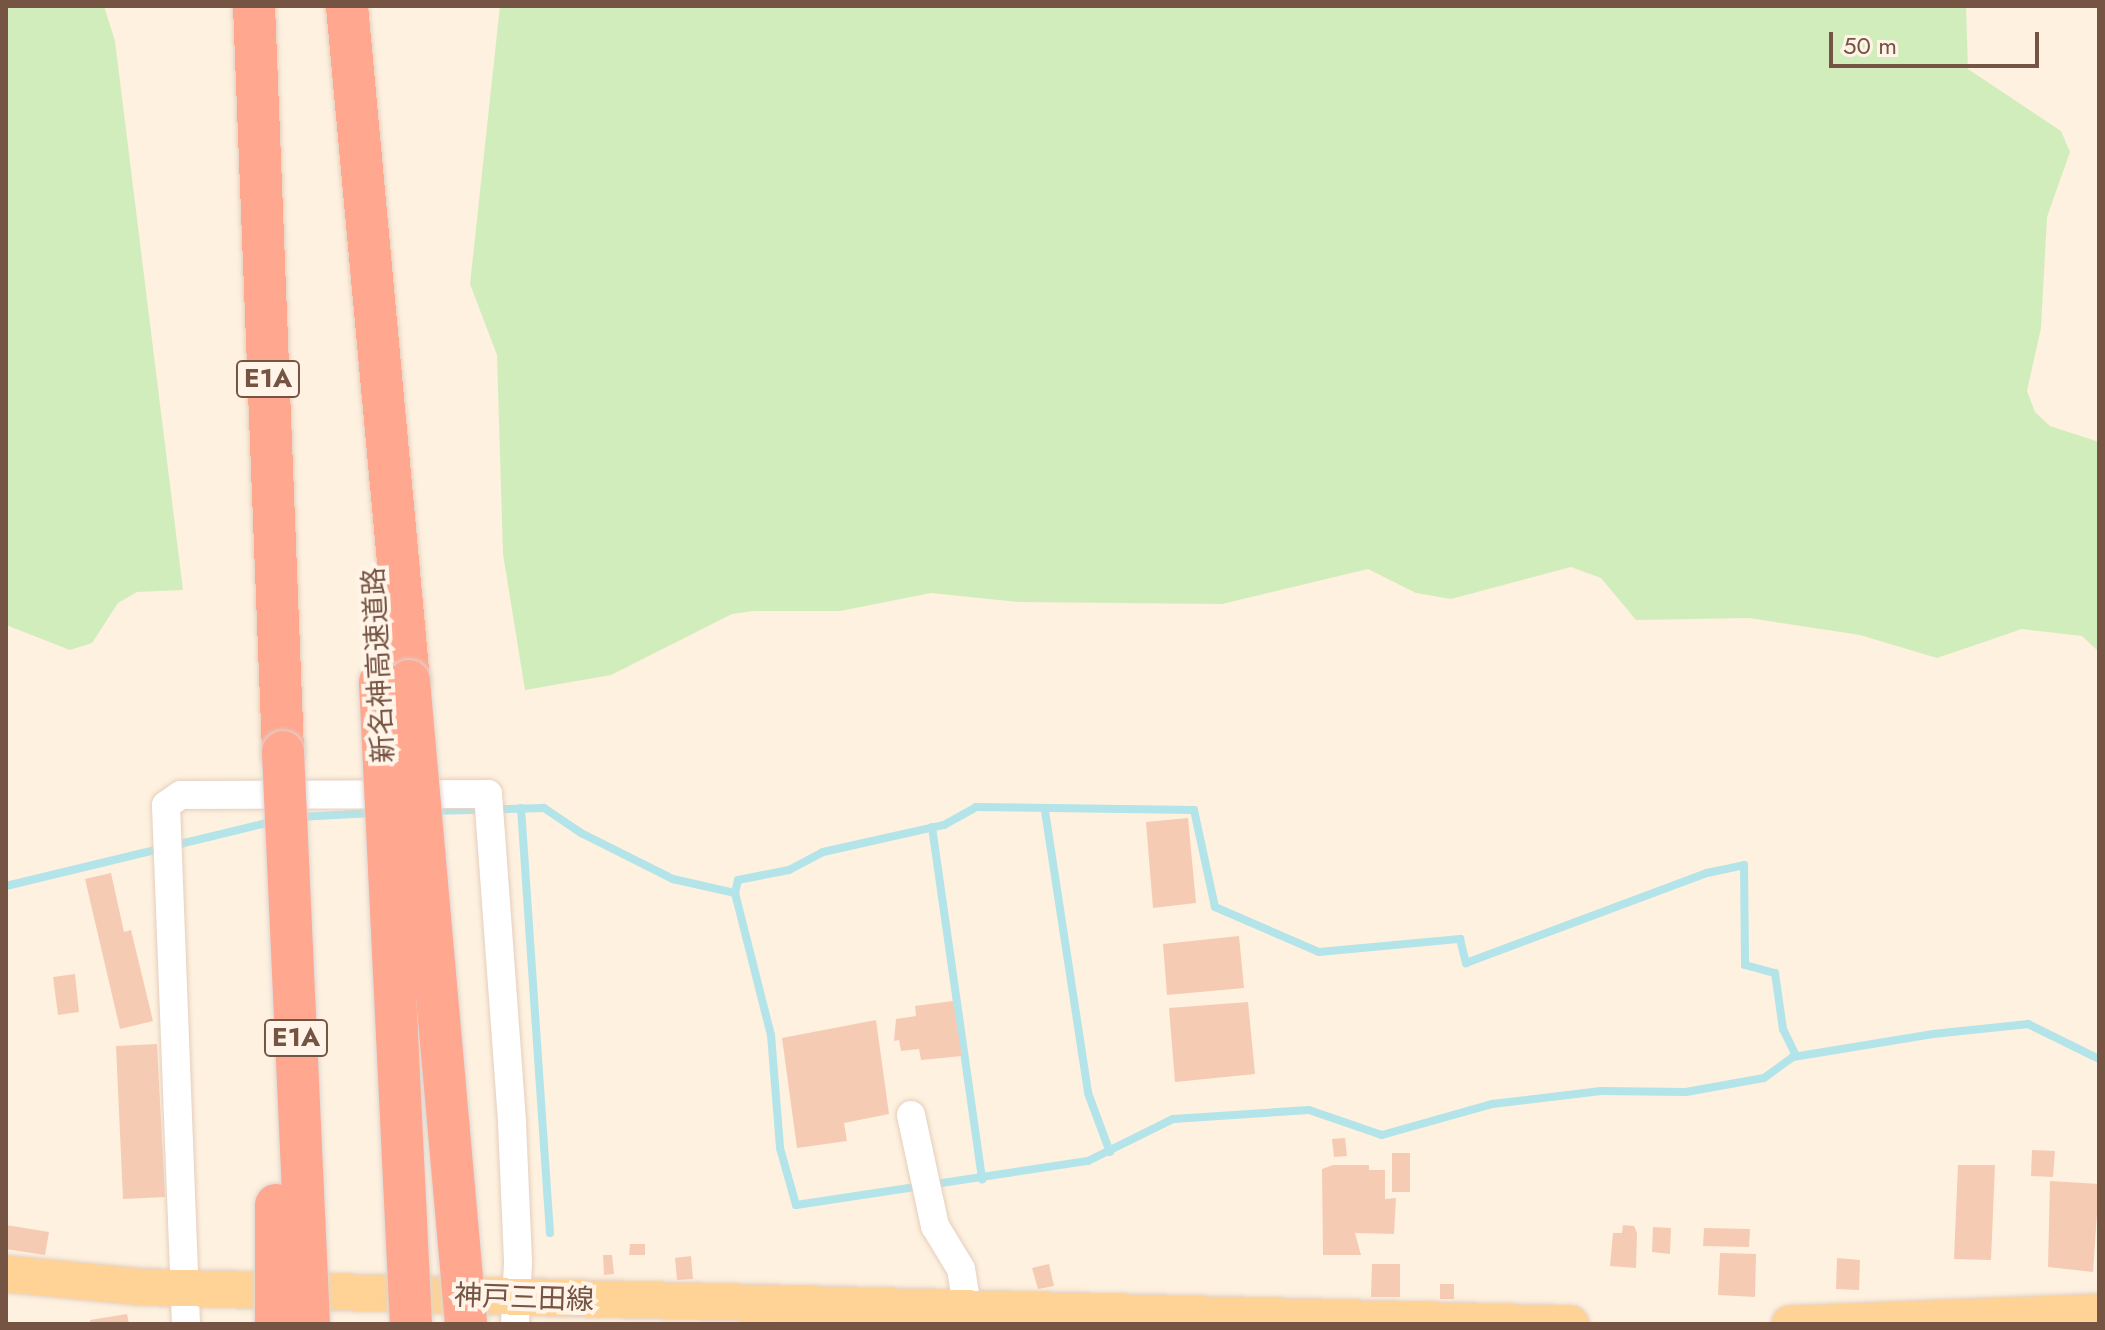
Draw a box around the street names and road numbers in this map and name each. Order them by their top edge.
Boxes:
road number: E1A [234,357,302,401]
street label: 新名神高速道路 [357,566,401,764]
road number: E1A [262,1016,330,1060]
street label: 神戸三田線 [453,1279,595,1317]

